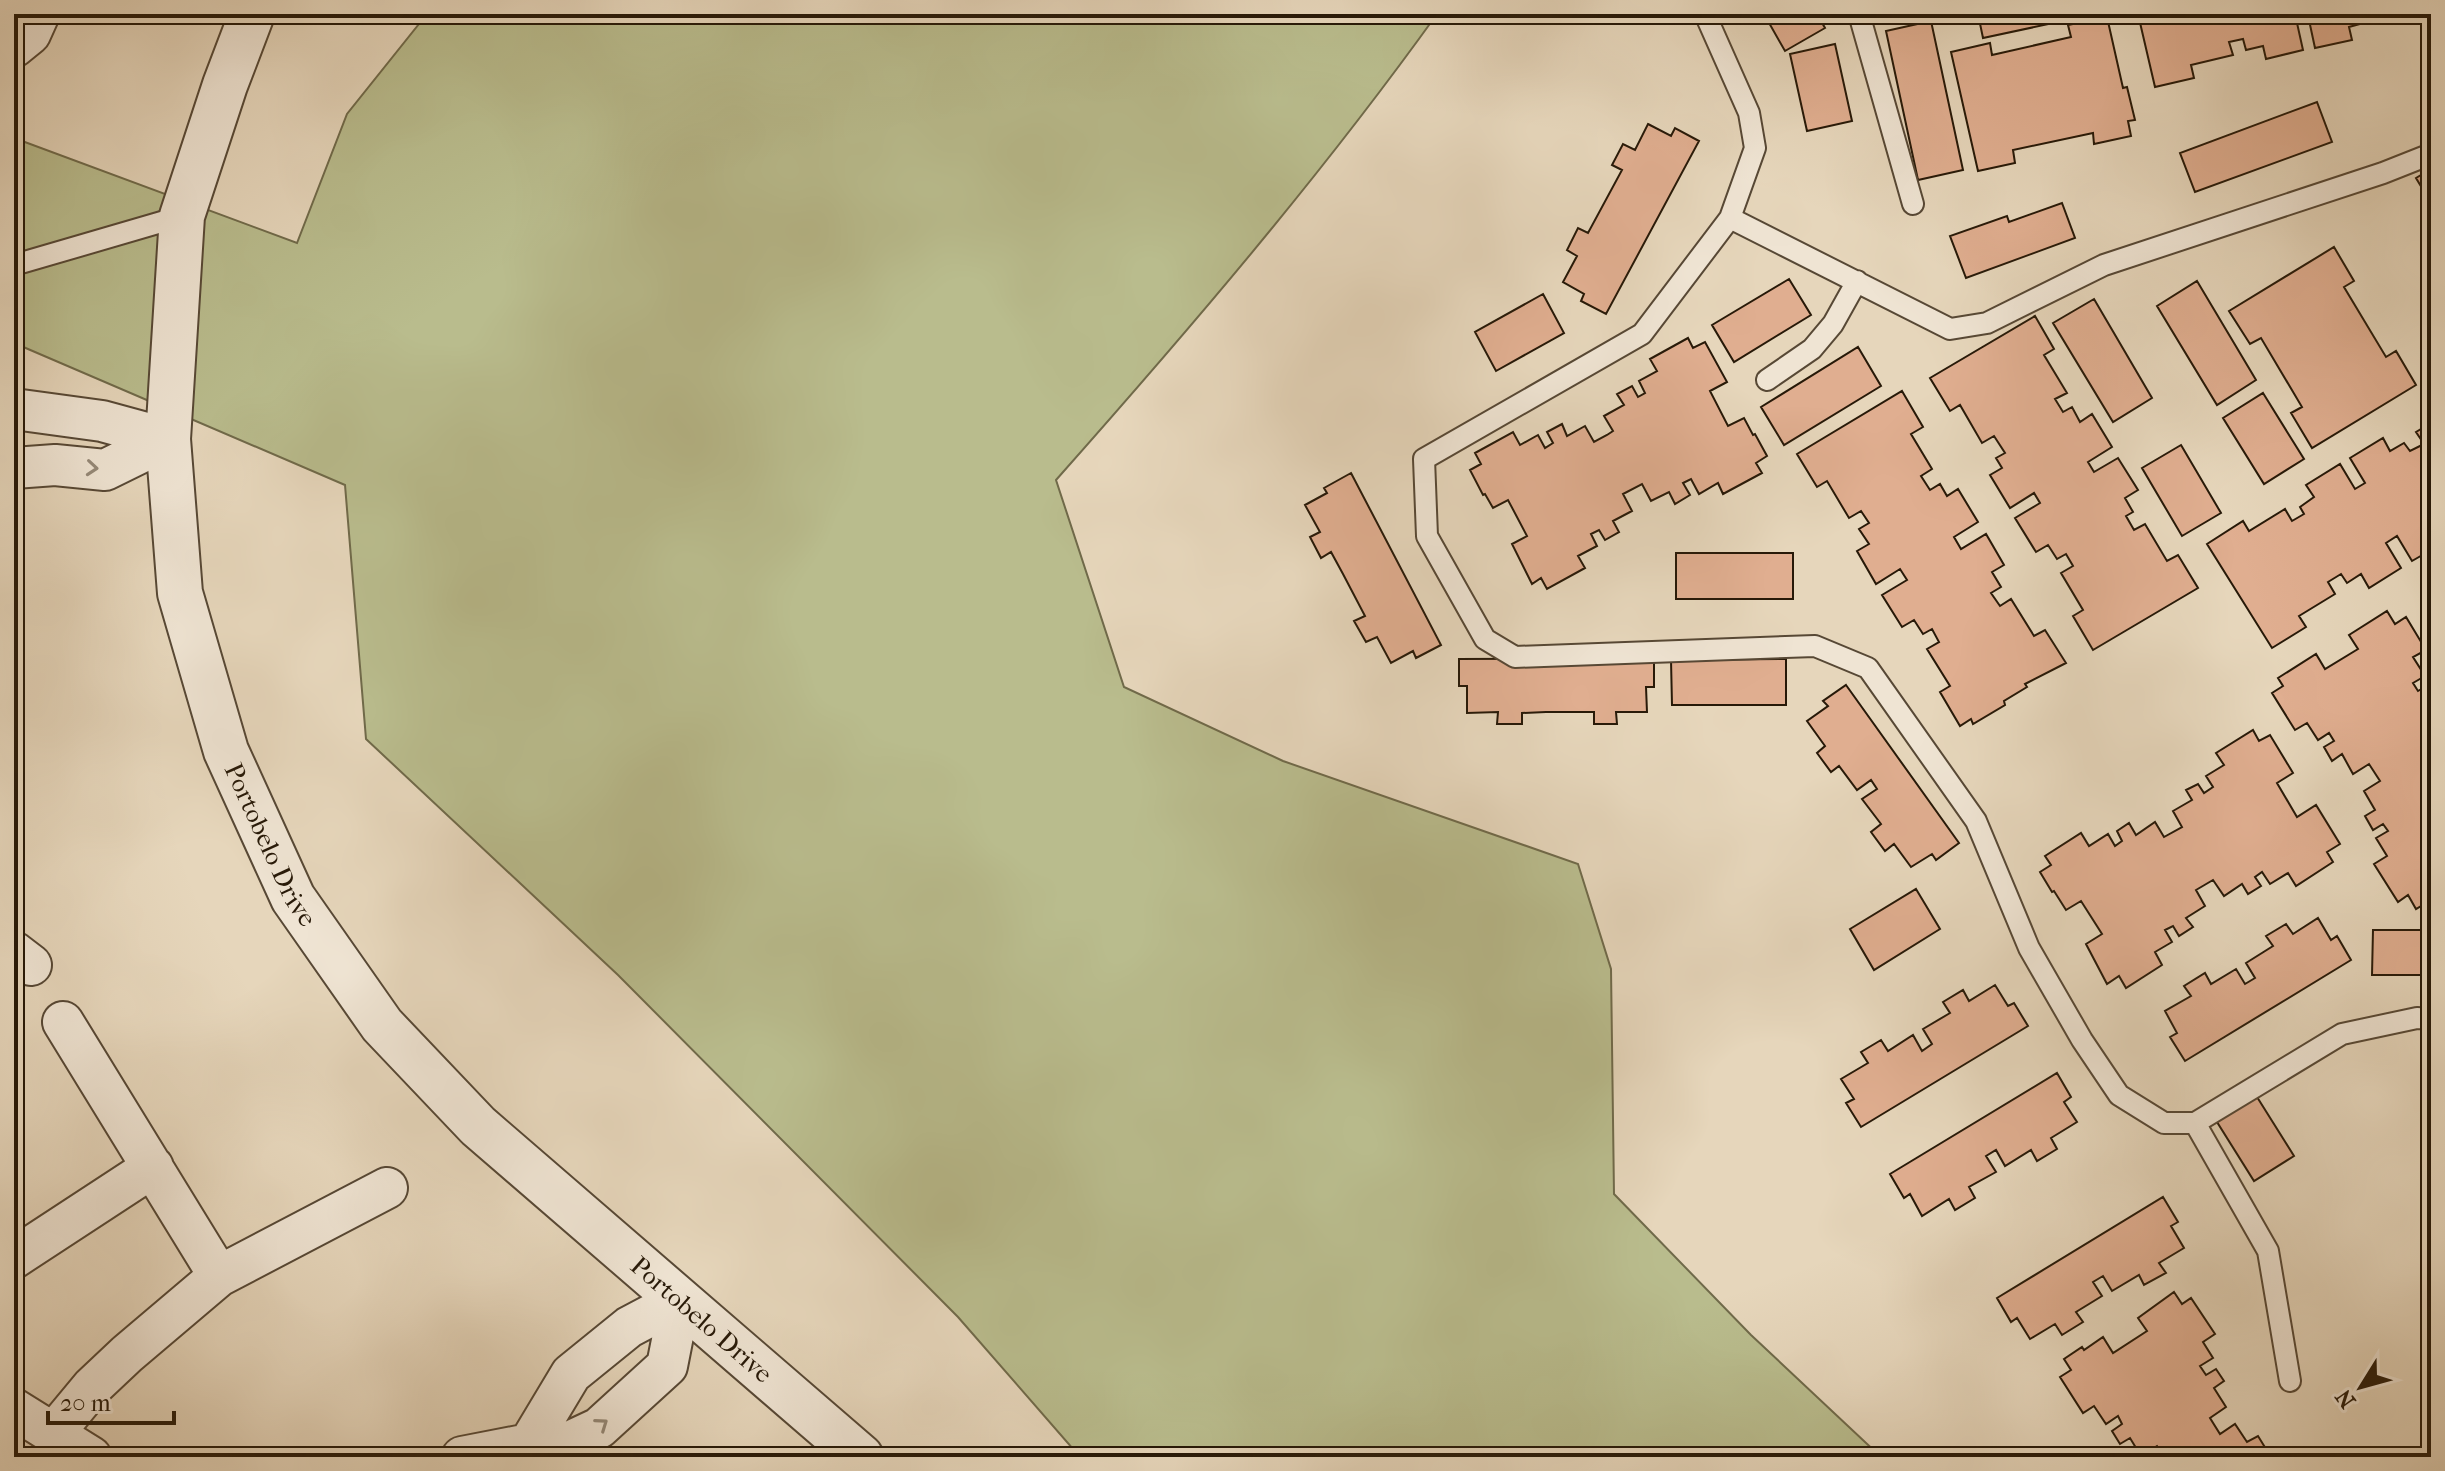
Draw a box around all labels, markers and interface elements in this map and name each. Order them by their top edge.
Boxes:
one-way arrow [86,459,99,476]
street label: Portobelo Drive [218,758,323,932]
street label: Portobelo Drive [624,1250,779,1389]
north arrow [2321,1347,2401,1427]
scale bar [48,1375,174,1425]
text: N [2330,1384,2361,1413]
text: 20 m [60,1389,111,1417]
one-way arrow [593,1419,608,1434]

